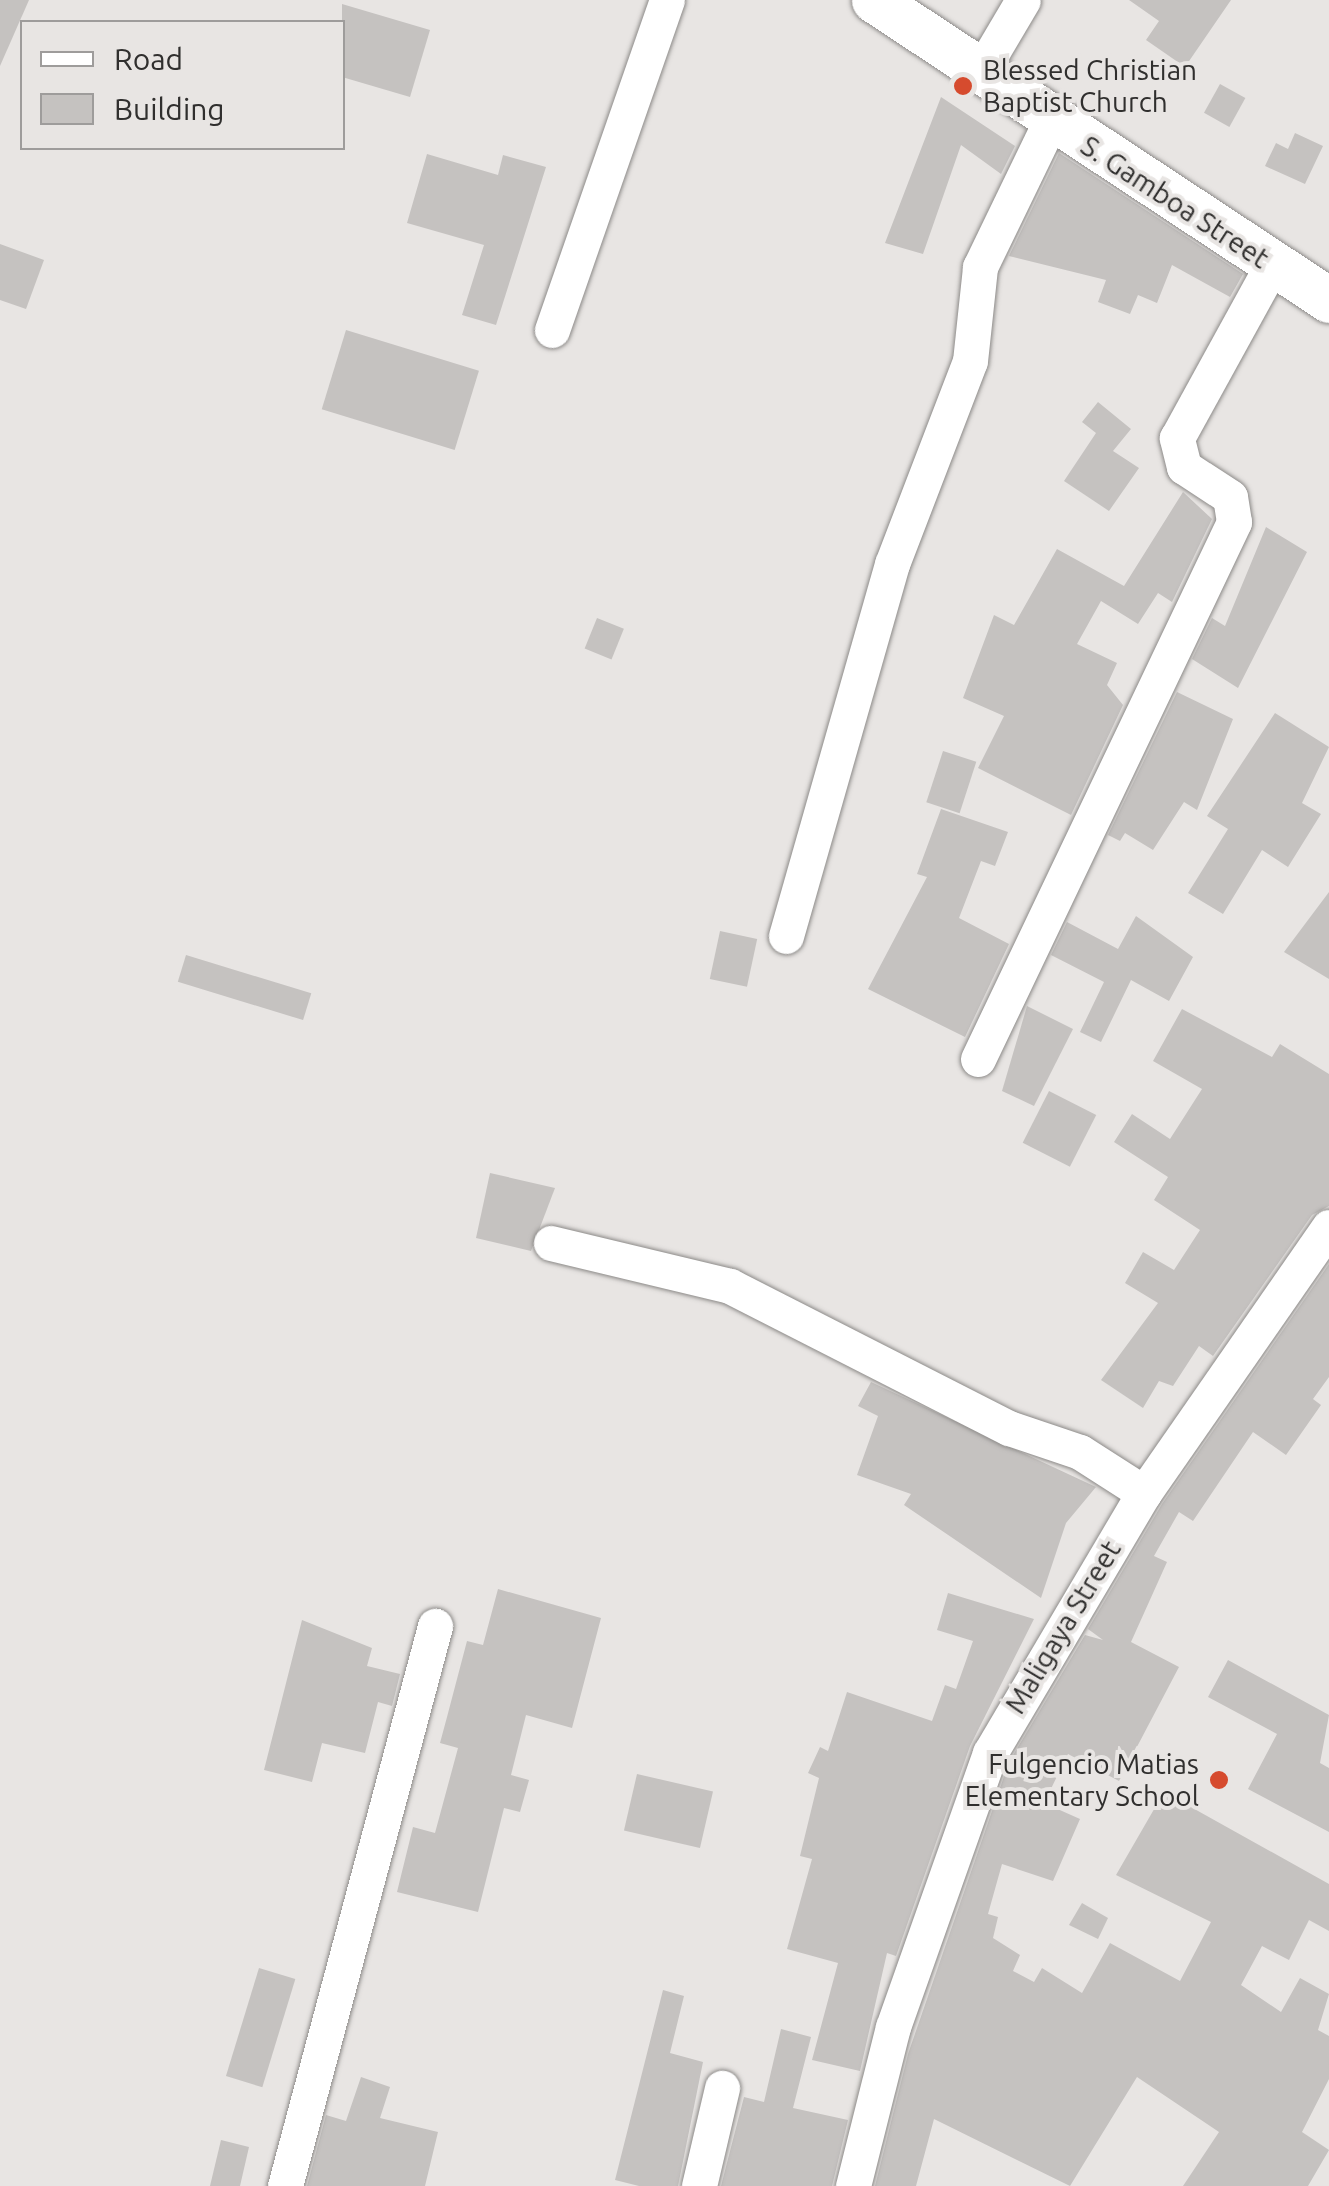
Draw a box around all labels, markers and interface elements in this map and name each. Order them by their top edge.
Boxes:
legend [20,20,345,150]
text: Road [114,42,183,76]
place label: Blessed Christian Baptist Church [983,53,1197,119]
marker: Blessed Christian Baptist Church [952,75,974,97]
text: Building [114,92,225,126]
street label: S. Gamboa Street [1075,129,1275,275]
street label: Maligaya Street [998,1534,1128,1720]
place label: Fulgencio Matias Elementary School [965,1747,1199,1813]
marker: Fulgencio Matias Elementary School [1208,1769,1230,1791]

